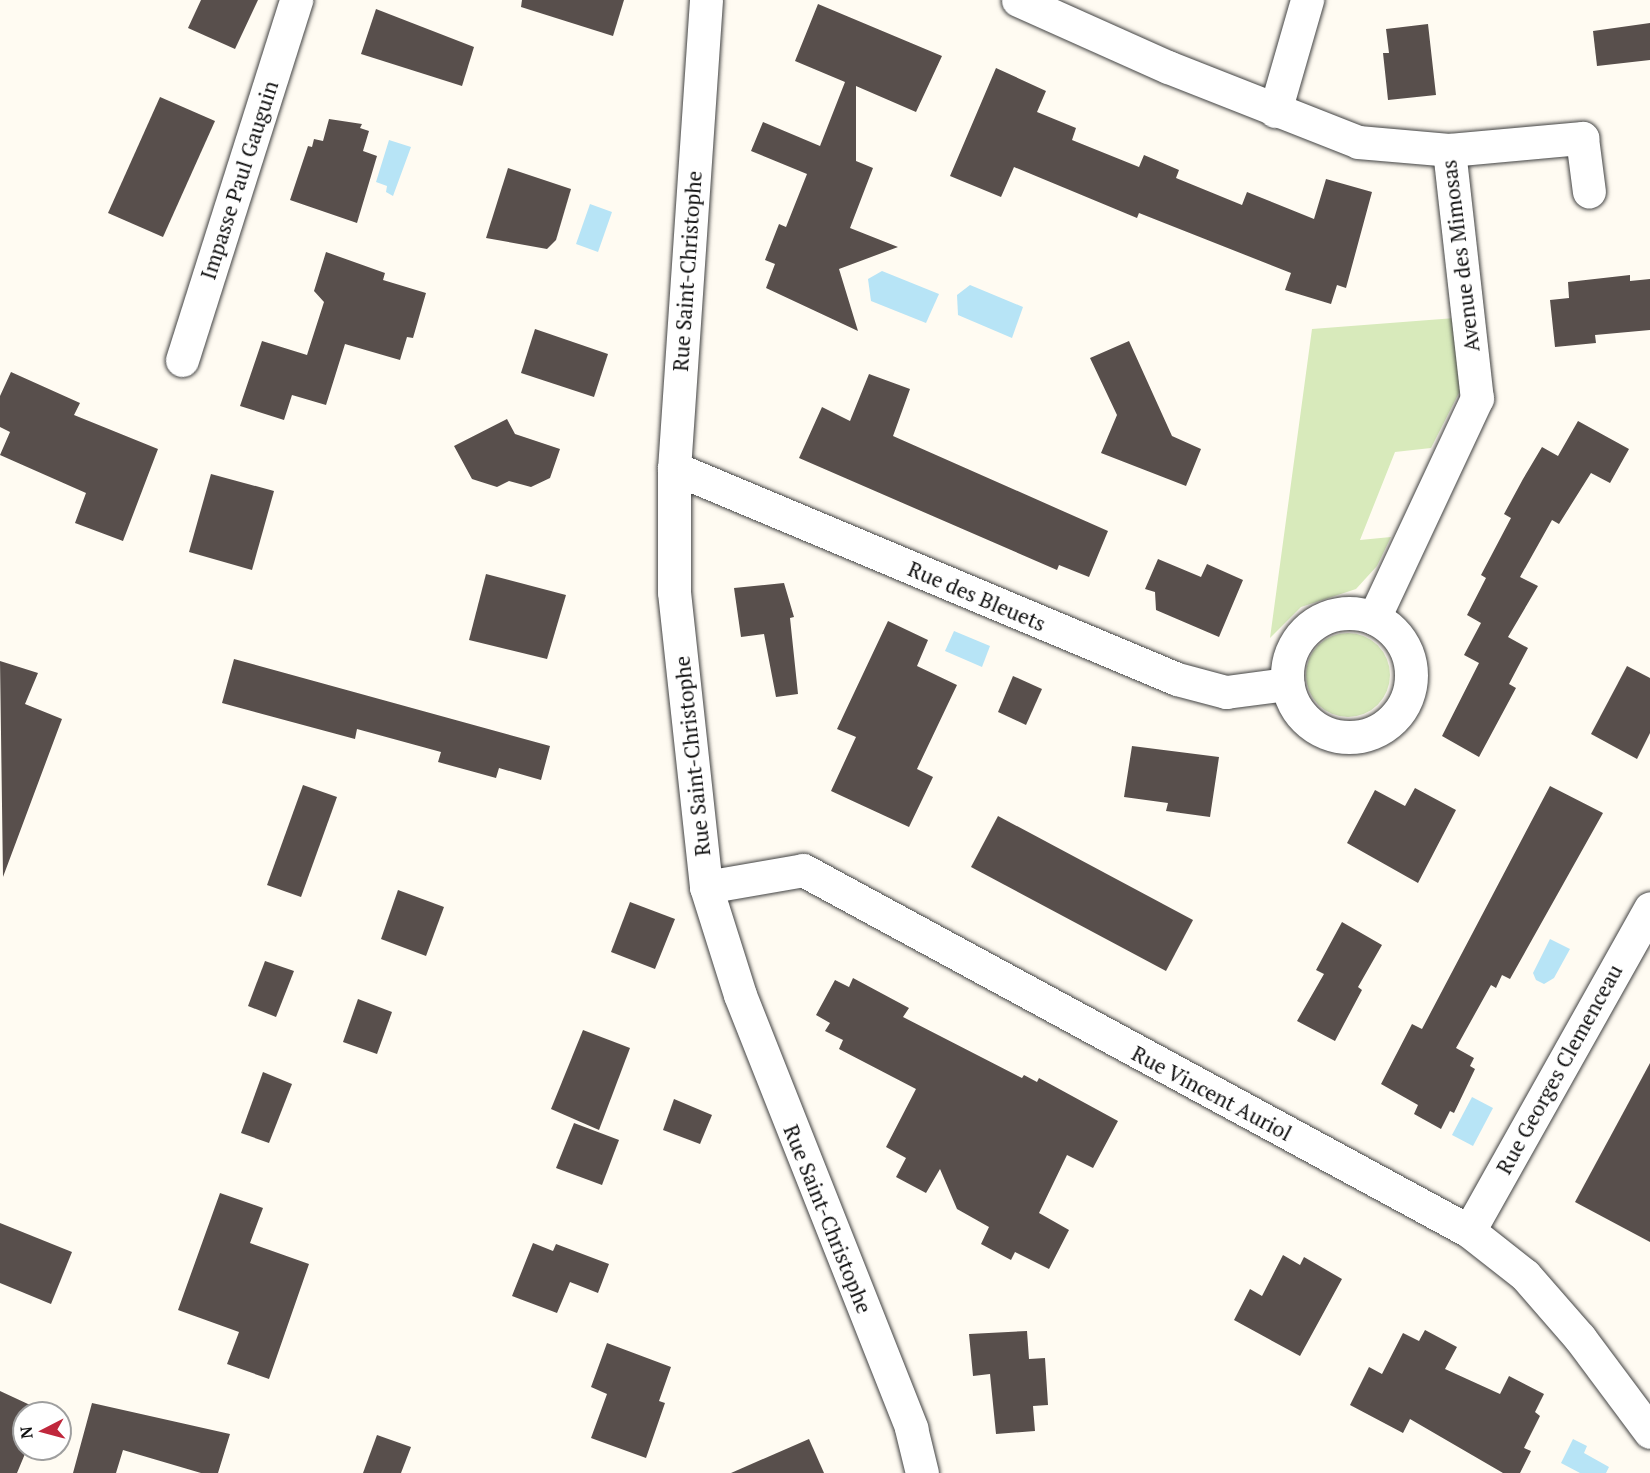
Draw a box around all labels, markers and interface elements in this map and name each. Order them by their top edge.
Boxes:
street label: Impasse Paul Gauguin [195,77,283,283]
street label: Avenue des Mimosas [1436,159,1484,353]
street label: Rue Saint-Christophe [667,170,707,372]
street label: Rue des Bleuets [905,556,1049,636]
street label: Rue Saint-Christophe [669,655,715,857]
street label: Rue Georges Clemenceau [1491,960,1627,1178]
street label: Rue Vincent Auriol [1127,1040,1297,1146]
street label: Rue Saint-Christophe [779,1121,877,1317]
north arrow [12,1401,72,1461]
text: N [15,1425,38,1440]

